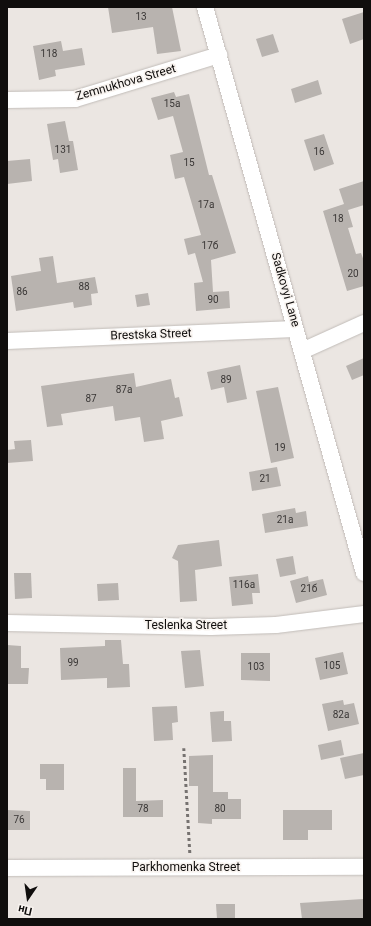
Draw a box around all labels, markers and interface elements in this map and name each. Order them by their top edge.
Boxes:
house number: 13 [135,11,147,23]
house number: 118 [41,48,57,60]
street label: Zemnukhova Street [74,62,178,104]
house number: 15а [164,98,180,110]
house number: 131 [55,144,71,156]
house number: 16 [313,146,325,158]
house number: 15 [183,157,195,169]
house number: 17а [198,199,214,211]
house number: 18 [332,213,344,225]
house number: 17б [202,240,218,252]
street label: Sadkovyi Lane [268,251,302,329]
house number: 20 [347,268,359,280]
house number: 88 [78,281,90,293]
house number: 86 [16,286,28,298]
house number: 90 [207,294,219,306]
street label: Brestska Street [110,326,192,344]
house number: 89 [220,374,232,386]
house number: 87а [116,384,132,396]
house number: 87 [85,393,97,405]
house number: 19 [274,442,286,454]
house number: 21 [259,473,271,485]
house number: 21а [277,514,293,526]
house number: 116а [233,579,255,591]
house number: 21б [301,583,317,595]
street label: Teslenka Street [145,619,227,633]
house number: 99 [67,657,79,669]
house number: 105 [324,660,340,672]
house number: 103 [248,661,264,673]
house number: 82а [333,709,349,721]
house number: 78 [137,803,149,815]
house number: 80 [214,803,226,815]
house number: 76 [13,814,25,826]
street label: Parkhomenka Street [132,861,240,875]
north arrow [8,878,48,918]
text: Пн [17,902,33,918]

